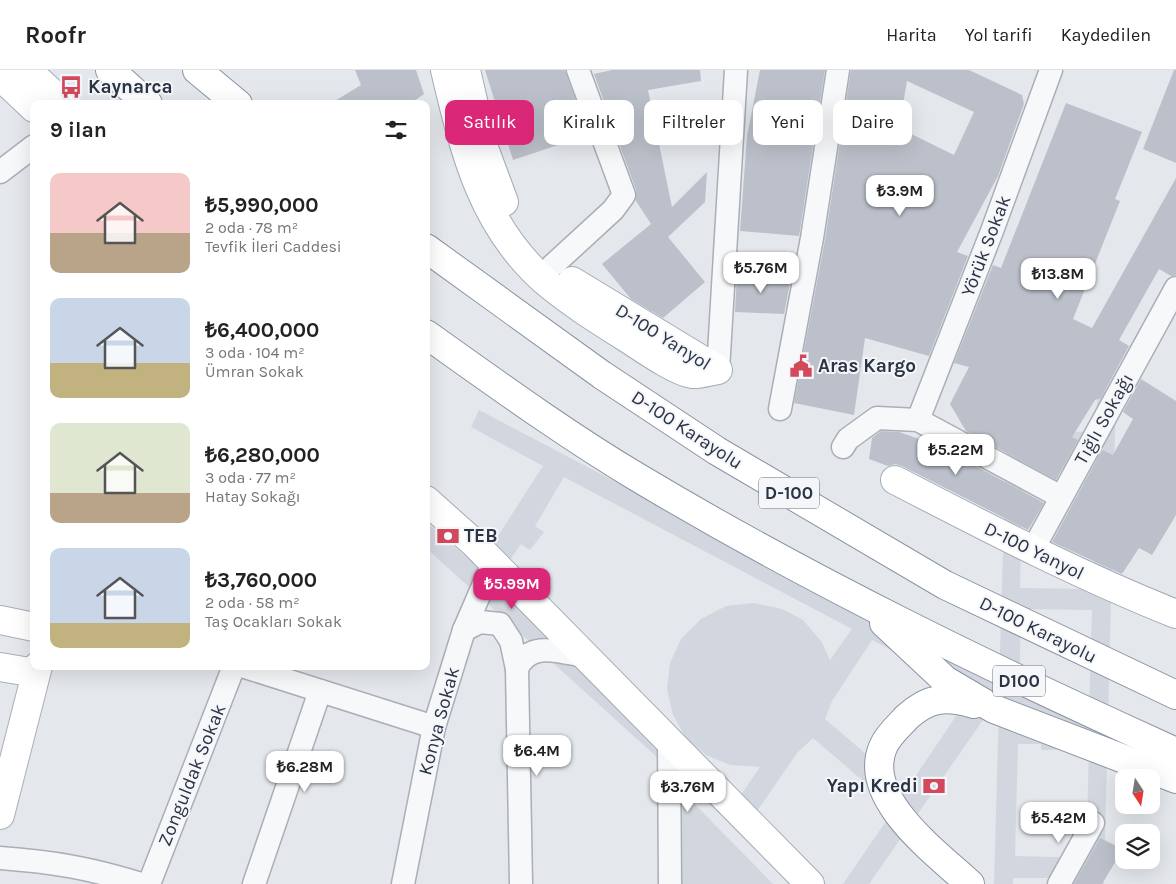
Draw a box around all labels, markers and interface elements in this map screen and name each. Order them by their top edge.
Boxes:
text: Roofr [25,21,86,49]
text: Harita [886,24,937,46]
text: Yol tarifi [965,24,1033,46]
text: Kaydedilen [1061,24,1151,46]
bus stop icon: Kaynarca [58,74,84,100]
place label: Kaynarca [88,76,173,98]
chip: Satılık [445,100,534,145]
chip: Kiralık [544,100,634,145]
chip: Filtreler [644,100,743,145]
chip: Yeni [753,100,823,145]
chip: Daire [833,100,912,145]
icon: filters [382,116,410,144]
text: 9 ilan [50,118,107,142]
pin: ₺3.9M [865,174,935,217]
text: ₺3.9M [877,181,923,200]
street label: Yörük Sokak [957,192,1016,300]
icon: home [90,193,150,253]
text: ₺5,990,000 [205,193,319,217]
text: 2 oda · 78 m² [205,218,298,237]
text: Tevfik İleri Caddesi [205,237,342,256]
pin: ₺5.76M [720,252,802,294]
text: ₺5.76M [734,258,788,277]
pin: ₺13.8M [1017,258,1099,300]
text: ₺13.8M [1032,264,1084,283]
street label: D-100 Yanyol [611,299,715,375]
icon: home [90,318,150,378]
text: ₺6,400,000 [205,318,319,342]
text: 3 oda · 104 m² [205,343,305,362]
public building icon: Aras Kargo [788,353,814,379]
place label: Aras Kargo [818,355,916,377]
text: Ümran Sokak [205,362,304,381]
street label: Tığlı Sokağı [1070,370,1138,468]
street label: D-100 Karayolu [627,386,747,474]
pin: ₺5.22M [915,434,997,476]
text: ₺5.22M [928,440,984,459]
icon: home [90,443,150,503]
text: ₺6,280,000 [205,443,320,467]
text: 3 oda · 77 m² [205,468,296,487]
road number: D-100 [759,478,819,508]
text: Hatay Sokağı [205,487,301,506]
street label: D-100 Yanyol [981,517,1087,585]
bank icon: TEB [435,523,461,549]
place label: TEB [464,525,498,547]
icon: home [90,568,150,628]
text: ₺3,760,000 [205,568,317,592]
pin: ₺5.99M [471,568,553,610]
text: ₺5.99M [484,574,540,593]
street label: D-100 Karayolu [976,592,1100,668]
text: 2 oda · 58 m² [205,593,300,612]
text: Taş Ocakları Sokak [205,612,342,631]
street label: Konya Sokak [414,664,464,777]
road number: D100 [993,666,1045,696]
street label: Zonguldak Sokak [153,700,231,849]
pin: ₺6.4M [502,734,572,777]
text: ₺6.4M [514,741,560,760]
pin: ₺6.28M [264,750,346,793]
text: ₺6.28M [277,757,333,776]
north arrow [1115,769,1160,814]
map controls [1115,769,1160,869]
pin: ₺3.76M [647,770,729,813]
bank icon: Yapı Kredi [921,773,947,799]
place label: Yapı Kredi [827,775,918,797]
text: ₺3.76M [661,777,715,796]
pin: ₺5.42M [1018,802,1100,844]
text: ₺5.42M [1031,808,1087,827]
button: layers [1115,824,1160,869]

